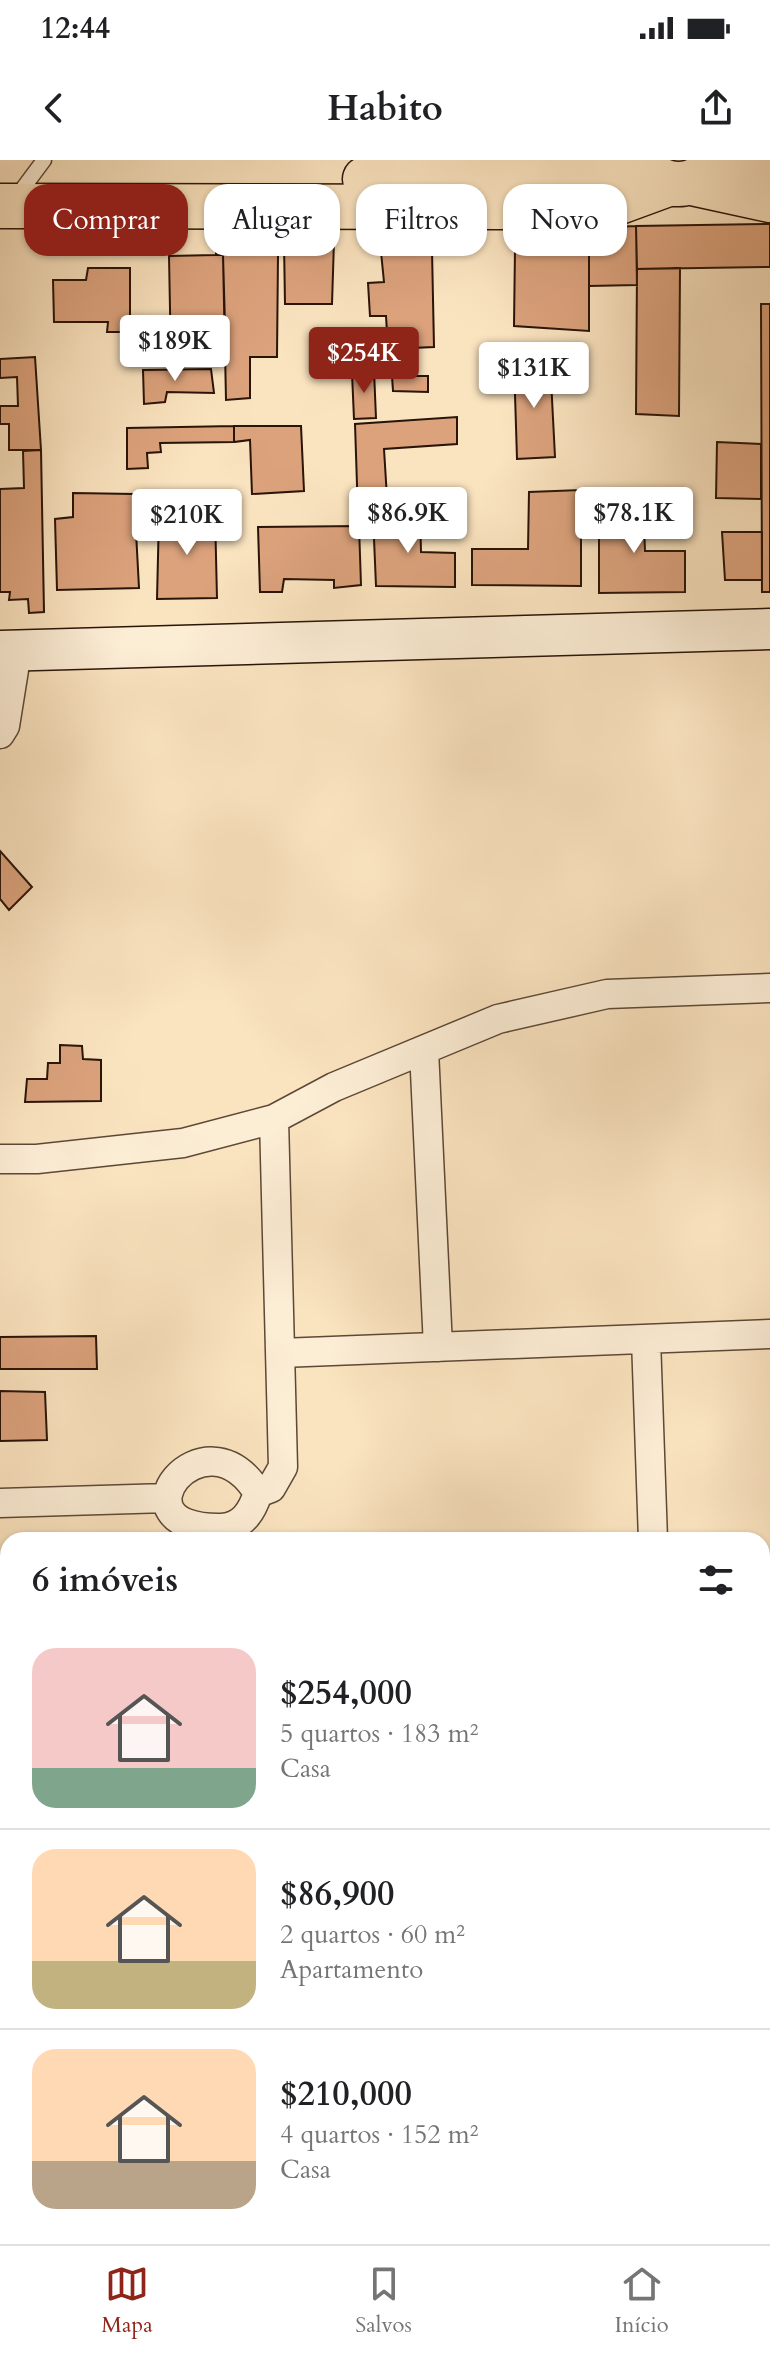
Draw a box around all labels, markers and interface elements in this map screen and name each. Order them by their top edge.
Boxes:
text: 12:44 [40,8,110,49]
text: Habito [327,84,443,133]
icon: back [32,86,76,130]
icon: share [694,86,738,130]
chip: Comprar [24,184,188,256]
chip: Alugar [204,184,340,256]
chip: Filtros [356,184,487,256]
chip: Novo [503,184,627,256]
pin: $189K [119,315,231,383]
text: $189K [138,323,212,358]
pin: $254K [308,327,420,395]
text: $254K [327,335,401,370]
pin: $131K [478,342,590,410]
text: $131K [497,350,571,385]
pin: $86.9K [343,487,473,555]
pin: $78.1K [569,487,699,555]
pin: $210K [131,489,243,557]
text: $86.9K [367,495,449,530]
text: $78.1K [593,495,675,530]
text: $210K [150,497,224,532]
text: 6 imóveis [32,1557,178,1603]
icon: filters [694,1558,738,1602]
text: $254,000 [280,1670,412,1716]
icon: home [96,1680,192,1776]
text: 5 quartos · 183 m² [280,1716,478,1751]
text: Casa [280,1751,331,1786]
text: $86,900 [280,1871,394,1917]
icon: home [96,1881,192,1977]
text: 2 quartos · 60 m² [280,1917,465,1952]
text: Apartamento [280,1952,423,1987]
text: $210,000 [280,2071,412,2117]
icon: home [96,2081,192,2177]
text: 4 quartos · 152 m² [280,2117,478,2152]
text: Casa [280,2152,331,2187]
tab: Mapa [101,2262,153,2340]
tab: Salvos [355,2262,412,2340]
tab: Início [614,2262,669,2340]

